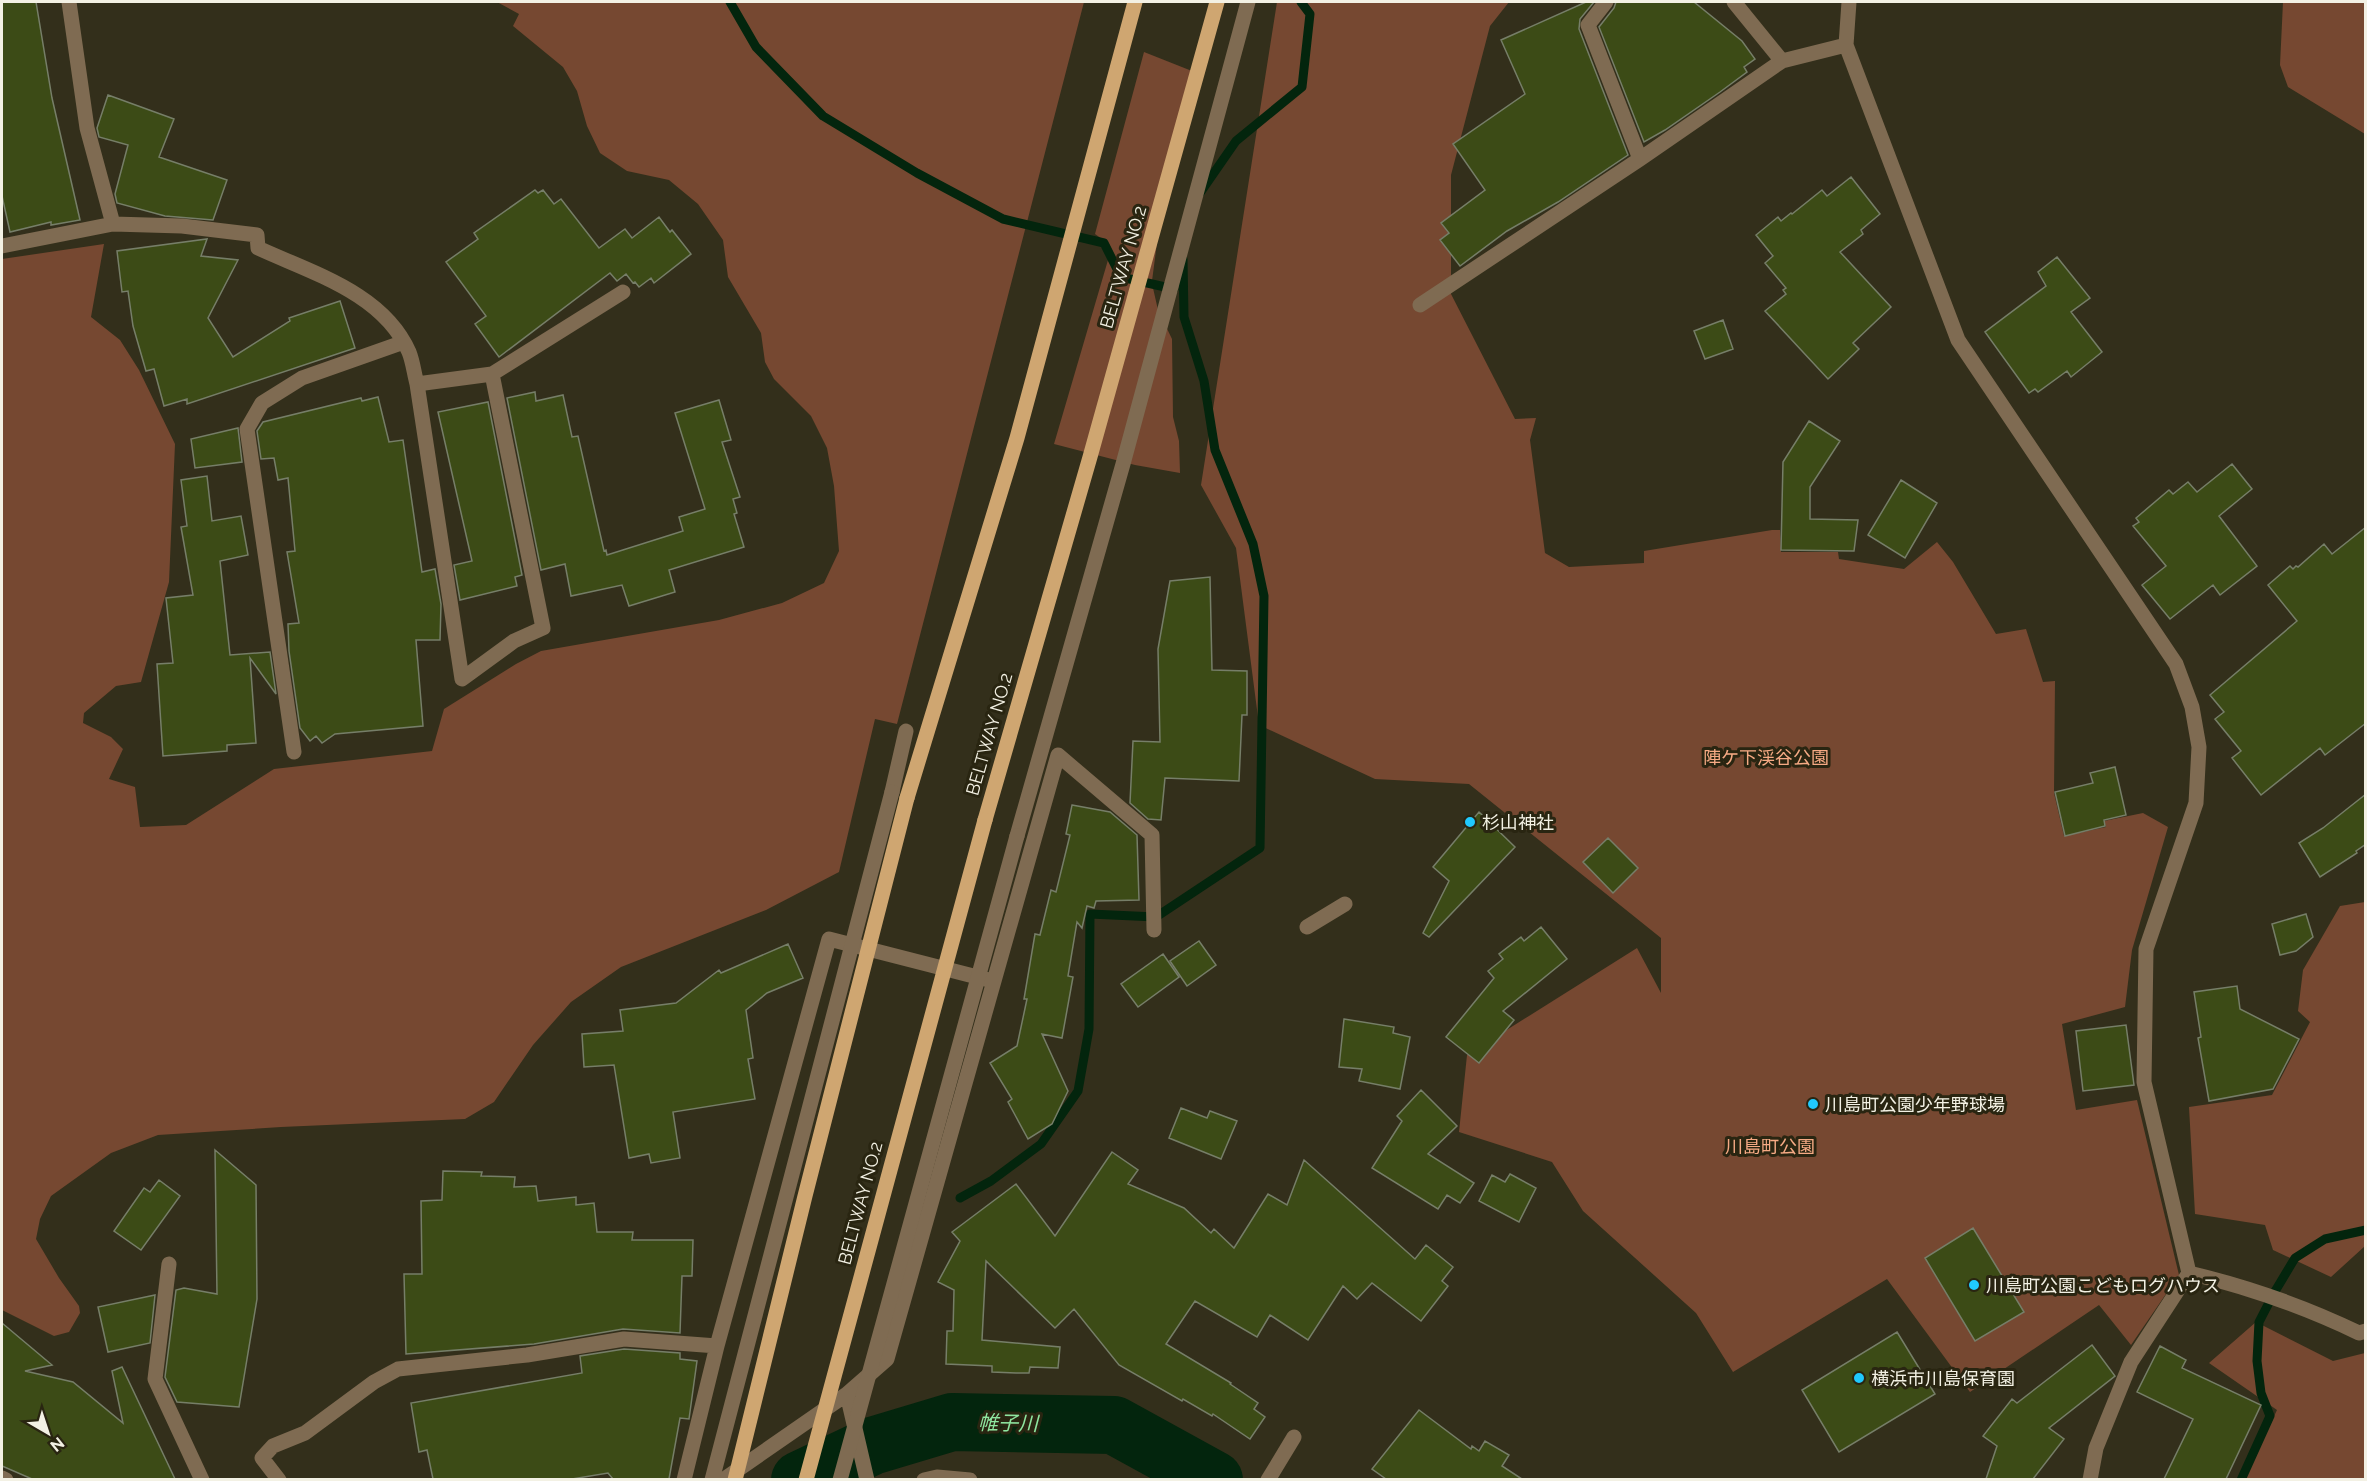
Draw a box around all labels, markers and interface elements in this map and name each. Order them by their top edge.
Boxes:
street label: BELTWAY NO.2 [1095,203,1151,331]
street label: BELTWAY NO.2 [961,670,1017,798]
park label: 陣ケ下渓谷公園 [1703,747,1829,768]
place label: 杉山神社 [1482,812,1554,833]
marker: 杉山神社 [1463,815,1477,829]
place label: 川島町公園少年野球場 [1825,1094,2005,1115]
marker: 川島町公園少年野球場 [1806,1097,1820,1111]
park label: 川島町公園 [1725,1136,1815,1157]
street label: BELTWAY NO.2 [833,1139,887,1267]
place label: 川島町公園こどもログハウス [1986,1275,2220,1296]
marker: 川島町公園こどもログハウス [1967,1278,1981,1292]
place label: 横浜市川島保育園 [1871,1368,2015,1389]
marker: 横浜市川島保育園 [1852,1371,1866,1385]
north arrow [18,1403,78,1463]
water label: 帷子川 [978,1410,1040,1436]
text: N [46,1433,68,1455]

